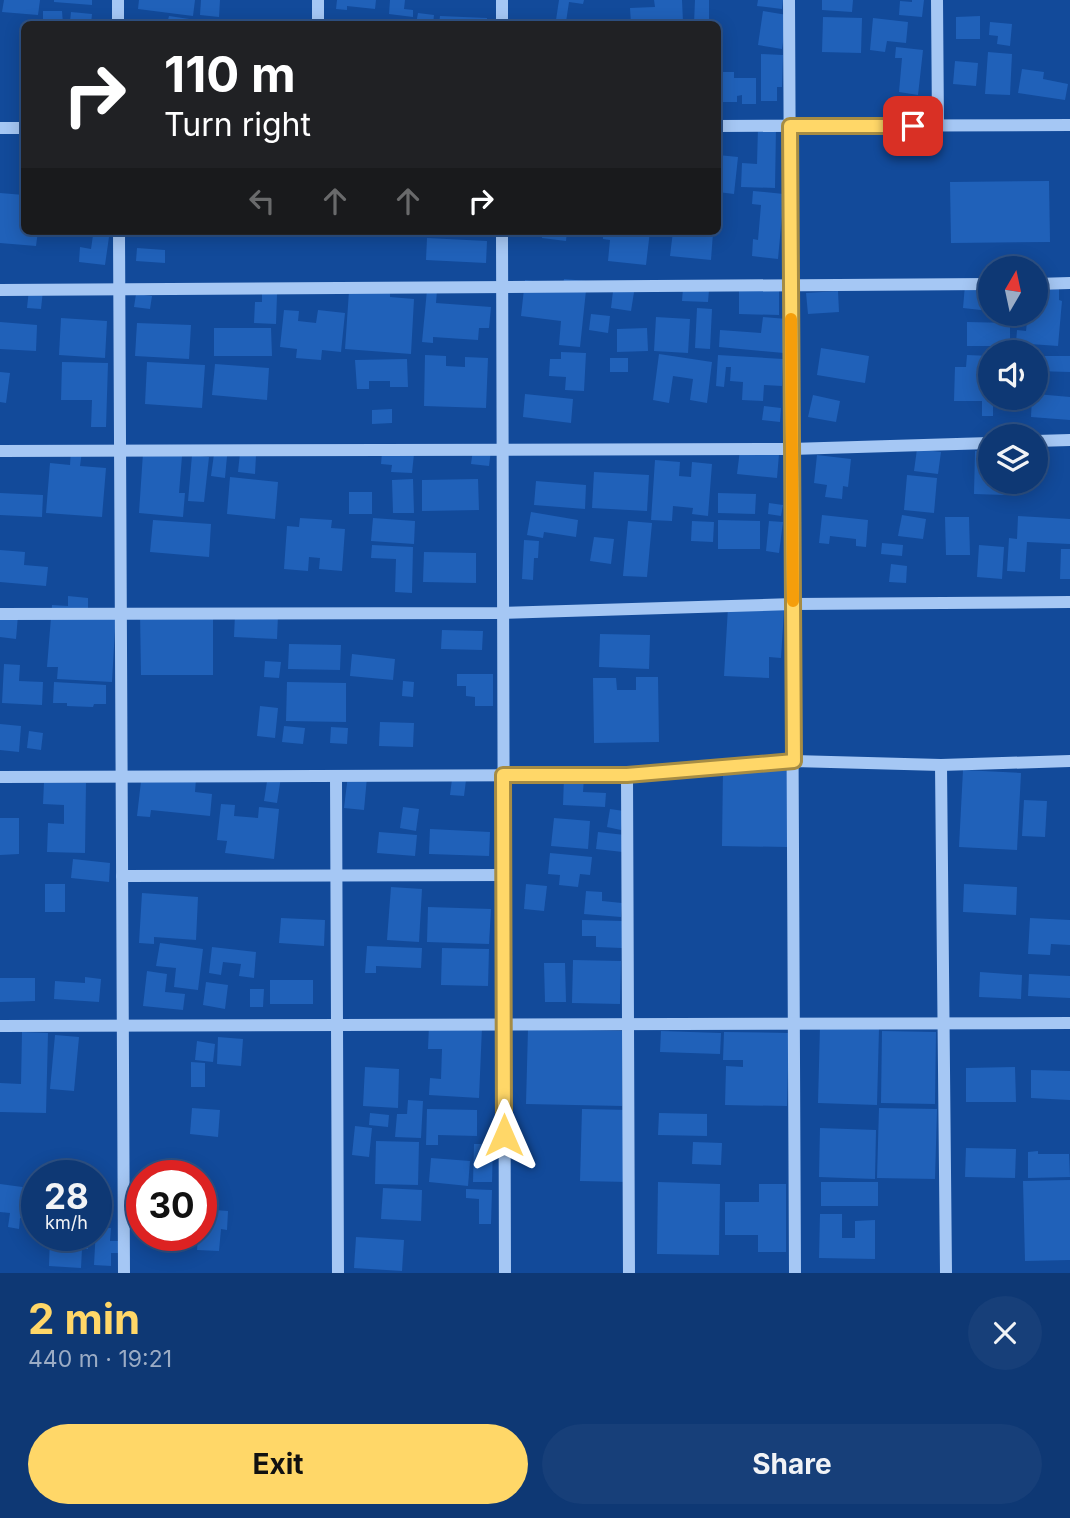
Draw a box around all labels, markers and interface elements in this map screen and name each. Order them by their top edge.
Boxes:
text: 110 m [164,45,296,104]
icon: right [49,49,140,140]
pin [883,96,943,156]
text: Turn right [164,105,311,144]
icon: arrive [894,107,932,145]
icon: left [243,182,281,220]
icon: ahead [316,182,354,220]
icon: ahead [389,182,427,220]
icon: right [462,182,500,220]
north arrow [978,256,1048,326]
map controls [978,256,1048,494]
button: sound [978,340,1048,410]
button: layers [978,424,1048,494]
position arrow [467,1098,541,1172]
speed limit sign: 30 [126,1160,217,1251]
text: 28 [44,1175,89,1217]
text: km/h [45,1212,88,1233]
text: 2 min [28,1293,140,1344]
button: close [968,1296,1042,1370]
text: 440 m · 19:21 [28,1345,172,1373]
button: Exit [28,1424,528,1504]
button: Share [542,1424,1042,1504]

